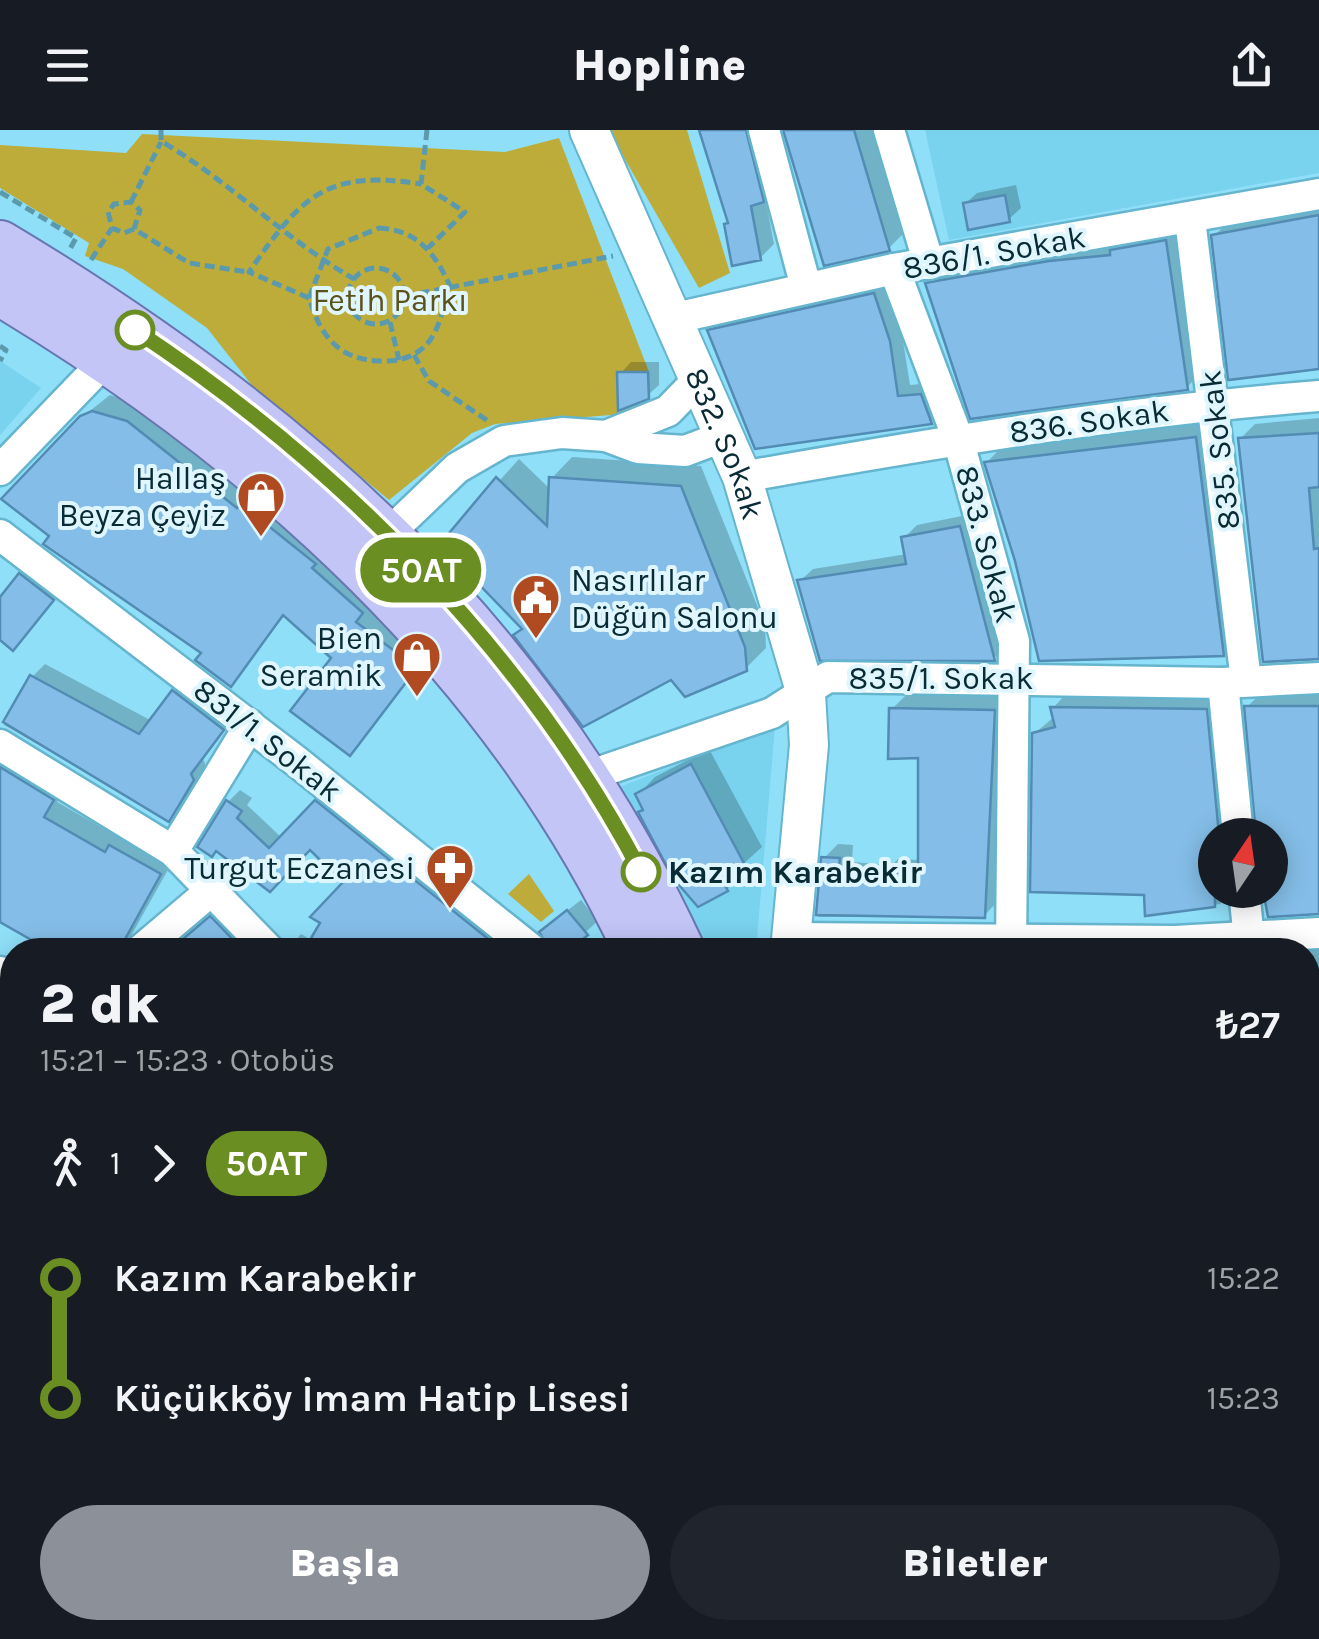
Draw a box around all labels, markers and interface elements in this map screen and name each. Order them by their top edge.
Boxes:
icon: menu [40,38,95,93]
icon: share [1224,38,1279,93]
text: Hopline [573,39,746,91]
street label: 836/1. Sokak [900,218,1088,287]
park label: Fetih Parkı [312,282,468,319]
unlabelled marker [116,311,154,349]
street label: 832. Sokak [677,362,772,524]
street label: 835. Sokak [1191,368,1248,532]
street label: 836. Sokak [1007,392,1171,451]
place label: Hallaş Beyza Çeyiz [59,460,226,534]
street label: 833. Sokak [948,461,1025,627]
shop icon: Hallaş Beyza Çeyiz [235,470,287,538]
line badge: 50AT [351,538,491,602]
text: 50AT [380,550,462,591]
place label: Nasırlılar Düğün Salonu [571,562,778,636]
public building icon: Nasırlılar Düğün Salonu [510,572,562,640]
place label: Bien Seramik [260,620,382,694]
shop icon: Bien Seramik [391,630,443,698]
street label: 835/1. Sokak [849,660,1033,697]
street label: 831/1. Sokak [186,671,349,810]
north arrow [1198,818,1288,908]
map controls [1198,818,1288,908]
pharmacy icon: Turgut Eczanesi [424,842,476,910]
place label: Turgut Eczanesi [184,850,415,887]
marker: Kazım Karabekir [622,853,660,891]
place label: Kazım Karabekir [668,854,922,891]
text: 2 dk [40,972,159,1036]
text: ₺27 [1216,1003,1280,1048]
text: 15:21 – 15:23 · Otobüs [40,1042,335,1079]
icon: walk [40,1136,95,1191]
icon: forward [136,1136,191,1191]
text: 50AT [226,1143,307,1184]
text: 1 [110,1145,121,1182]
text: Kazım Karabekir [114,1256,416,1301]
text: 15:22 [1207,1260,1280,1297]
text: Küçükköy İmam Hatip Lisesi [114,1376,631,1421]
text: 15:23 [1207,1380,1280,1417]
button: Başla [40,1505,650,1620]
button: Biletler [670,1505,1280,1620]

